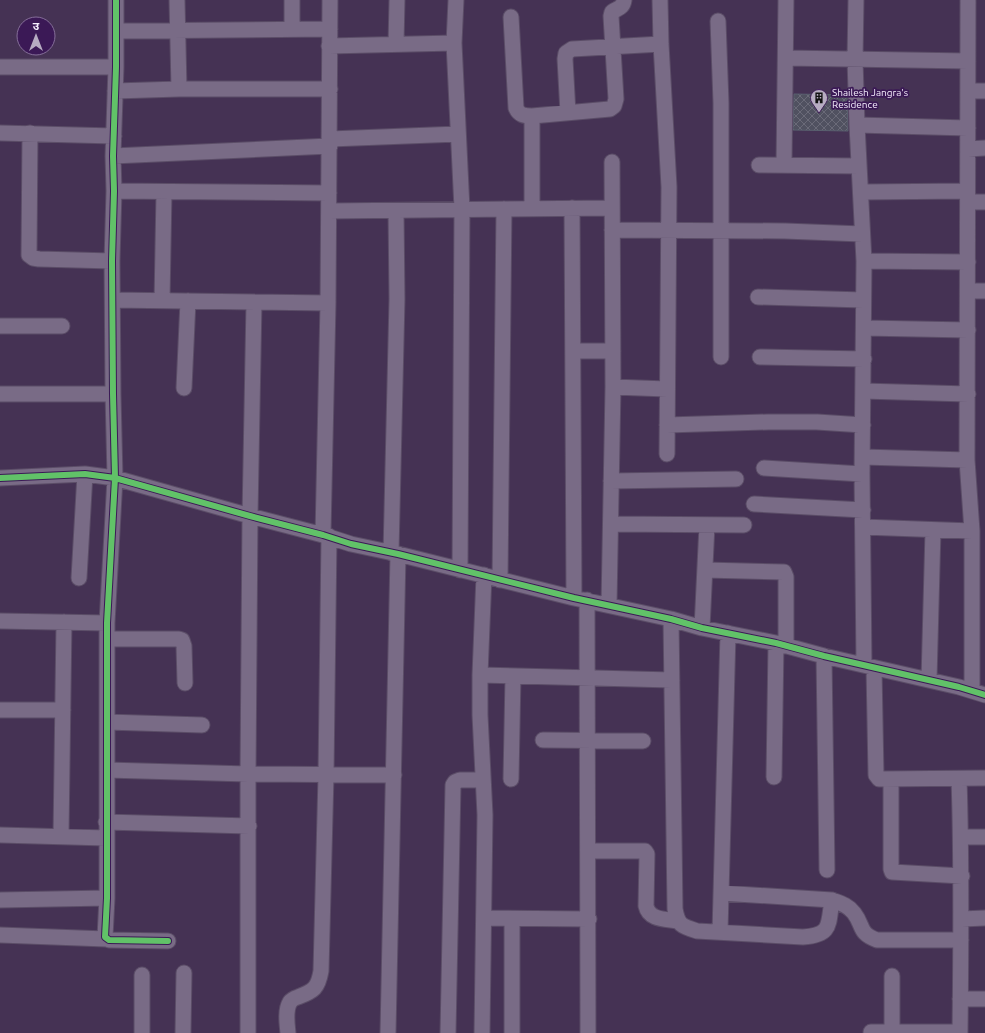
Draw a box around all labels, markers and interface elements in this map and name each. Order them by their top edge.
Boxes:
north arrow [16,16,56,56]
text: उ [33,20,40,32]
place label: Shailesh Jangra's Residence [832,87,908,110]
building icon: Shailesh Jangra's Residence [809,88,829,113]

